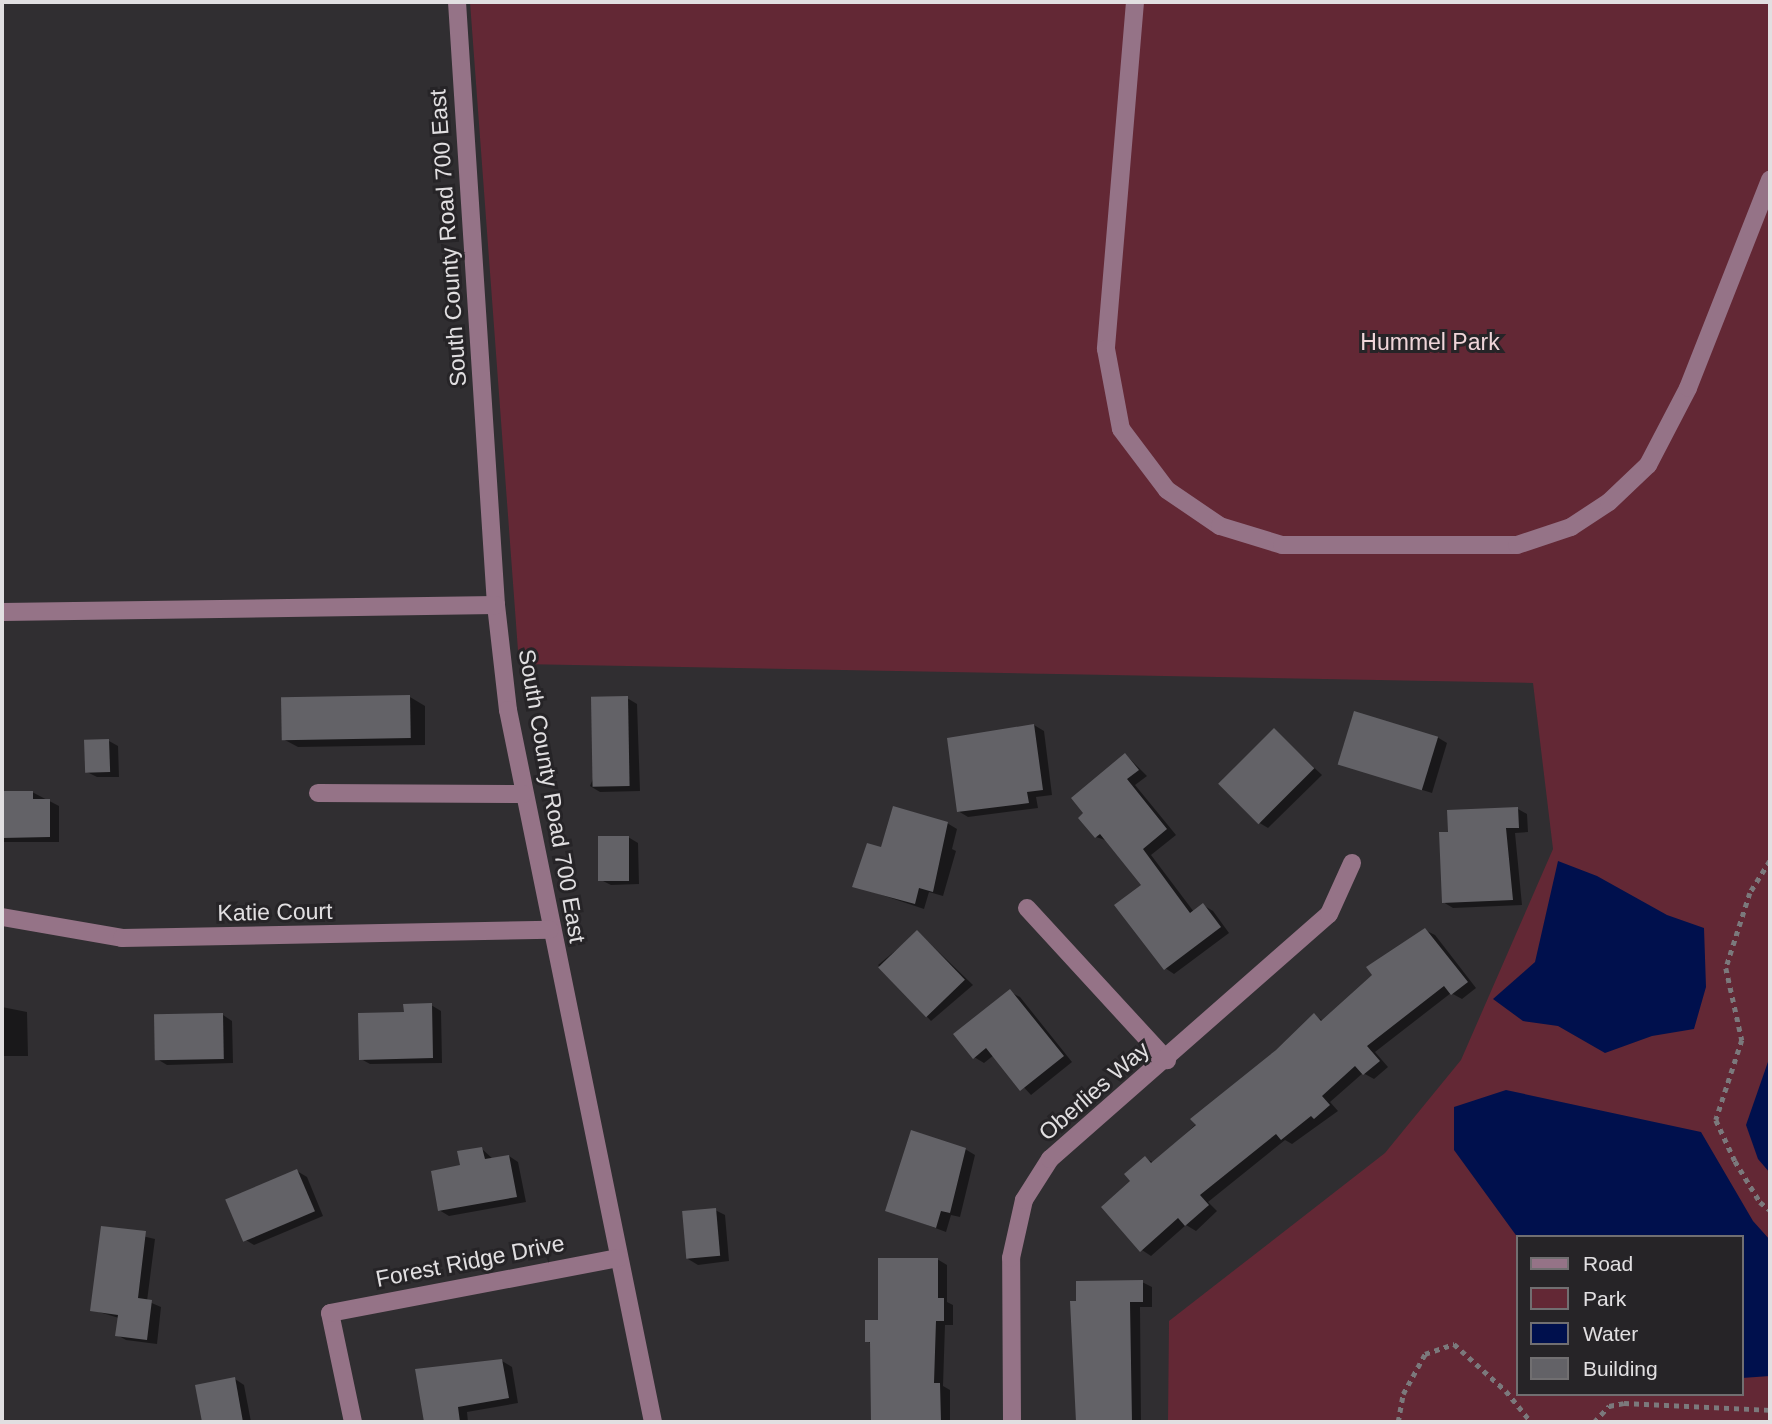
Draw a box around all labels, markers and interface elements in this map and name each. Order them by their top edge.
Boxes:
street label: South County Road 700 East [424,88,472,388]
park label: Hummel Park [1360,328,1500,356]
street label: South County Road 700 East [513,647,591,945]
street label: Katie Court [217,897,333,927]
street label: Oberlies Way [1033,1036,1155,1146]
street label: Forest Ridge Drive [373,1229,567,1293]
legend [1516,1235,1744,1396]
text: Road [1583,1252,1633,1275]
text: Park [1583,1287,1626,1310]
text: Water [1583,1322,1638,1345]
text: Building [1583,1357,1658,1380]

